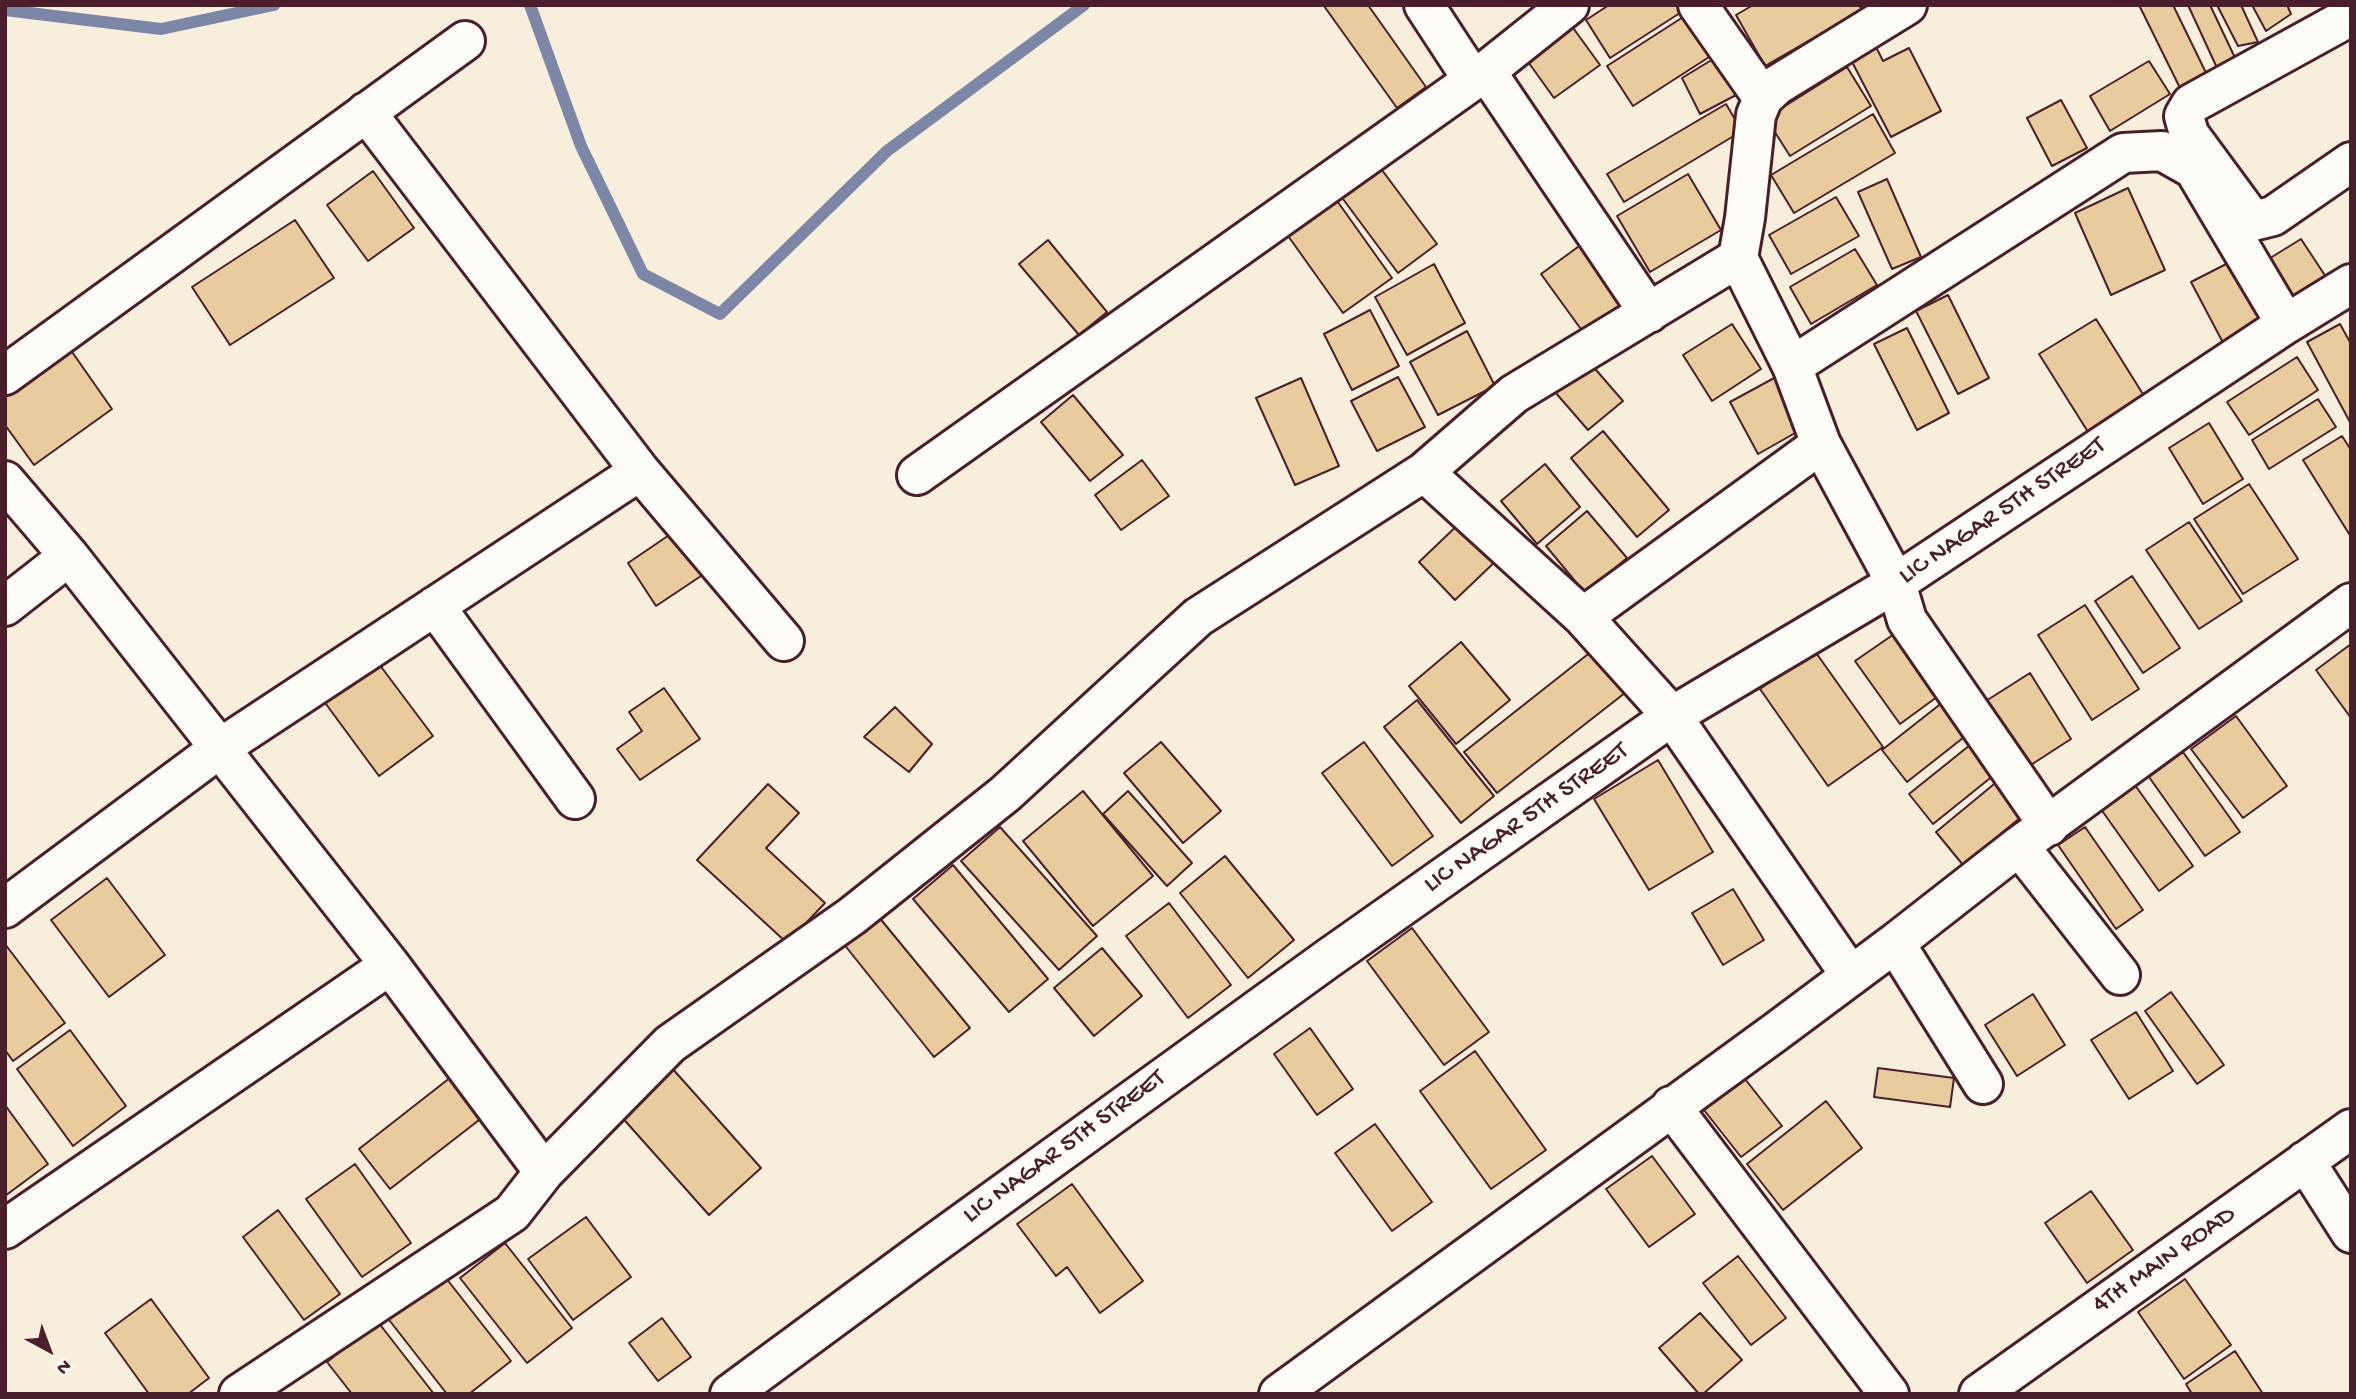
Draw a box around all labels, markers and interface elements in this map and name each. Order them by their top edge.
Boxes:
street label: LIC NAGAR 5TH STREET [1894,431,2112,593]
street label: LIC NAGAR 5TH STREET [1419,737,1635,901]
street label: LIC NAGAR 5TH STREET [958,1064,1172,1232]
street label: 4TH MAIN ROAD [2087,1200,2243,1322]
north arrow [14,1315,84,1385]
text: N [51,1353,75,1379]

